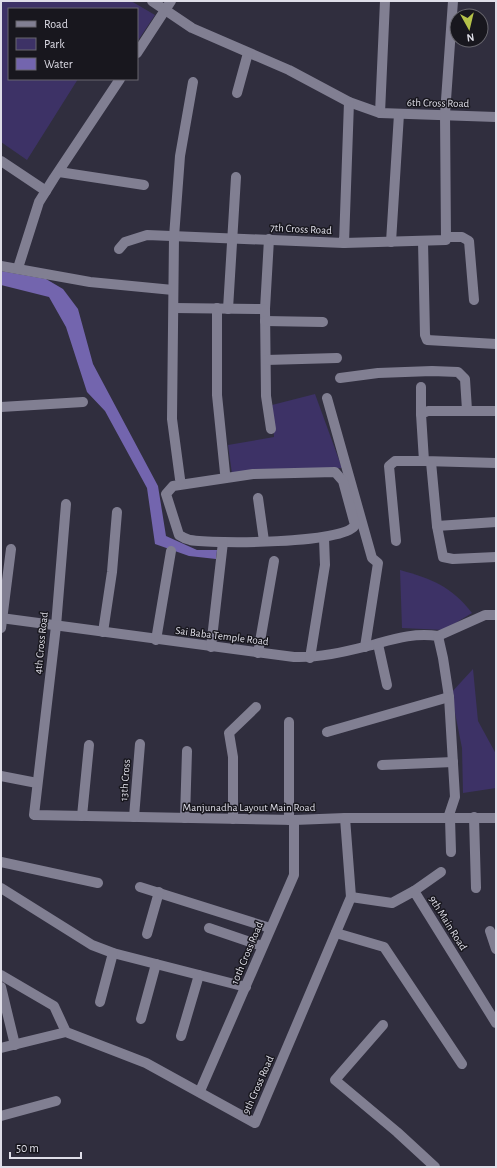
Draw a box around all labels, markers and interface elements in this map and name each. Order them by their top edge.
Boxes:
legend [8,8,138,80]
north arrow [449,8,489,48]
text: Road [44,18,68,30]
text: N [466,31,475,43]
text: Park [44,38,65,50]
text: Water [44,58,73,70]
street label: 6th Cross Road [407,97,470,109]
street label: 7th Cross Road [270,222,332,236]
street label: 4th Cross Road [32,611,50,675]
street label: Sai Baba Temple Road [175,625,269,647]
street label: 13th Cross [118,759,132,801]
street label: Manjunadha Layout Main Road [183,802,316,813]
street label: 9th Main Road [427,894,469,952]
street label: 10th Cross Road [229,920,265,986]
street label: 9th Cross Road [240,1054,276,1116]
scale bar [10,1134,81,1160]
text: 50 m [16,1142,39,1154]

